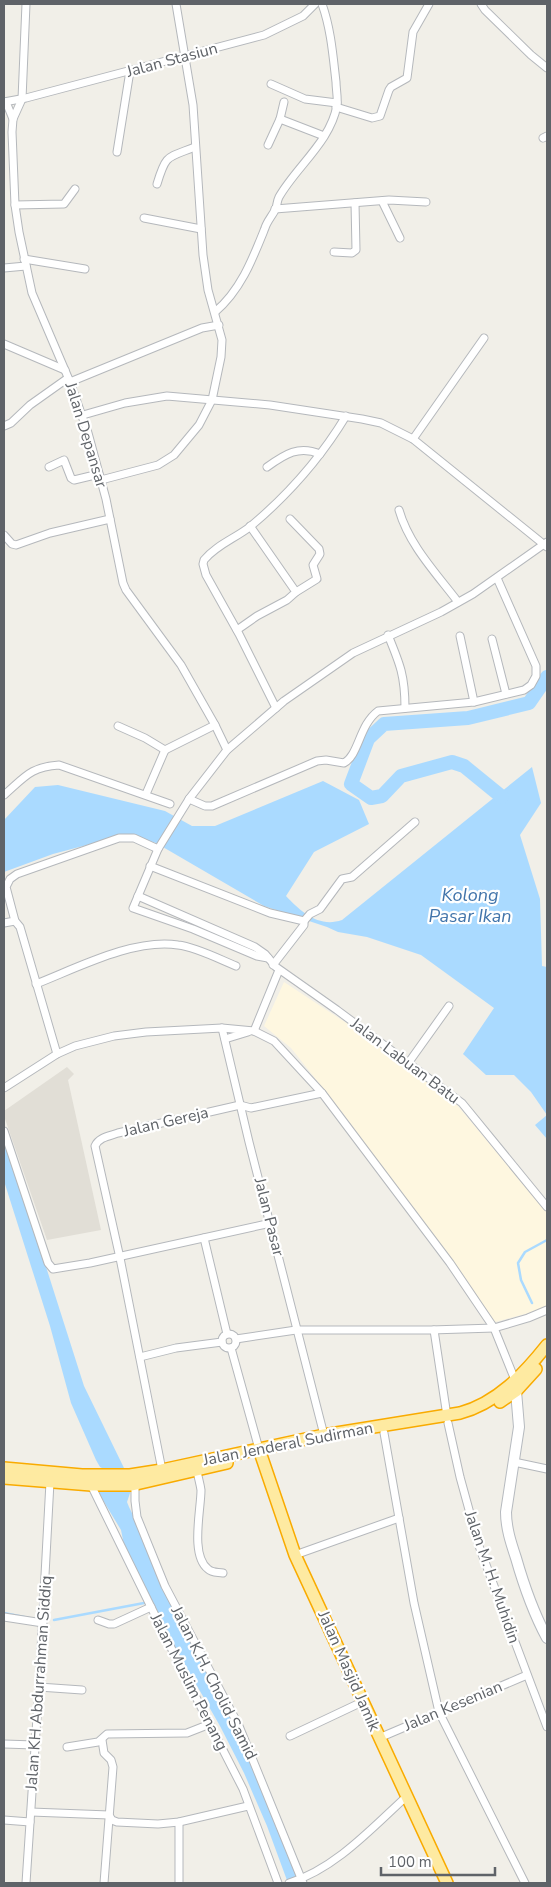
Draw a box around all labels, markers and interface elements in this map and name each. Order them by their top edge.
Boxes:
street label: Jalan Stasiun [123,37,220,83]
street label: Jalan Depansar [59,379,113,491]
water label: Kolong Pasar Ikan [428,883,512,928]
street label: Jalan Labuan Batu [345,1012,464,1109]
street label: Jalan Gereja [120,1102,211,1143]
street label: Jalan Pasar [248,1174,289,1259]
street label: Jalan Jenderal Sudirman [200,1417,375,1471]
street label: Jalan M. H. Muhidin [459,1507,525,1646]
street label: Jalan KH Abdurrahman Siddiq [20,1575,57,1792]
street label: Jalan K.H. Cholid Samid [165,1602,262,1764]
street label: Jalan Masjid Jamik [312,1606,386,1736]
street label: Jalan Muslim Penang [144,1609,233,1754]
street label: Jalan Kesenian [399,1675,506,1737]
scale bar [381,1844,495,1876]
text: 100 m [388,1852,432,1872]

